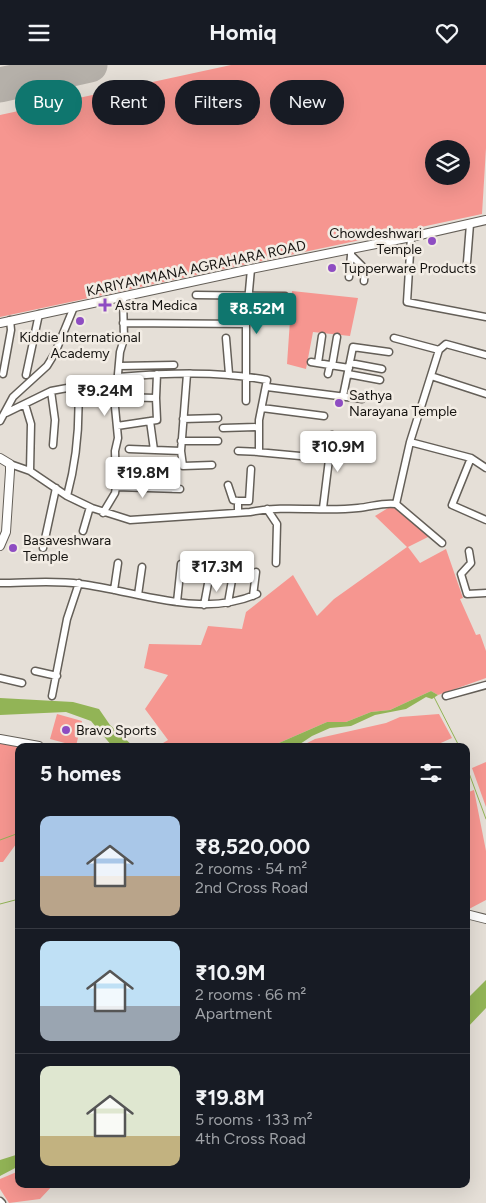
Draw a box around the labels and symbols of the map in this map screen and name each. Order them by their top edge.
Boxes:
place label: Chowdeshwari Temple [329,225,422,258]
marker: Chowdeshwari Temple [426,235,438,247]
street label: KARIYAMMANA AGRAHARA ROAD [85,237,307,300]
place label: Tupperware Products [342,260,476,277]
marker: Tupperware Products [326,262,338,274]
pin: ₹8.52M [216,293,298,335]
place label: Astra Medica [115,297,197,314]
marker: Astra Medica [99,299,111,311]
marker: Kiddie International Academy [74,315,86,327]
place label: Kiddie International Academy [19,329,141,362]
pin: ₹9.24M [64,375,146,417]
place label: Sathya Narayana Temple [349,387,457,420]
marker: Sathya Narayana Temple [333,397,345,409]
pin: ₹10.9M [297,431,379,473]
pin: ₹19.8M [102,457,184,499]
place label: Basaveshwara Temple [23,532,111,565]
marker: Basaveshwara Temple [7,542,19,554]
pin: ₹17.3M [176,551,258,593]
place label: Bravo Sports [76,722,157,739]
marker: Bravo Sports [60,724,72,736]

